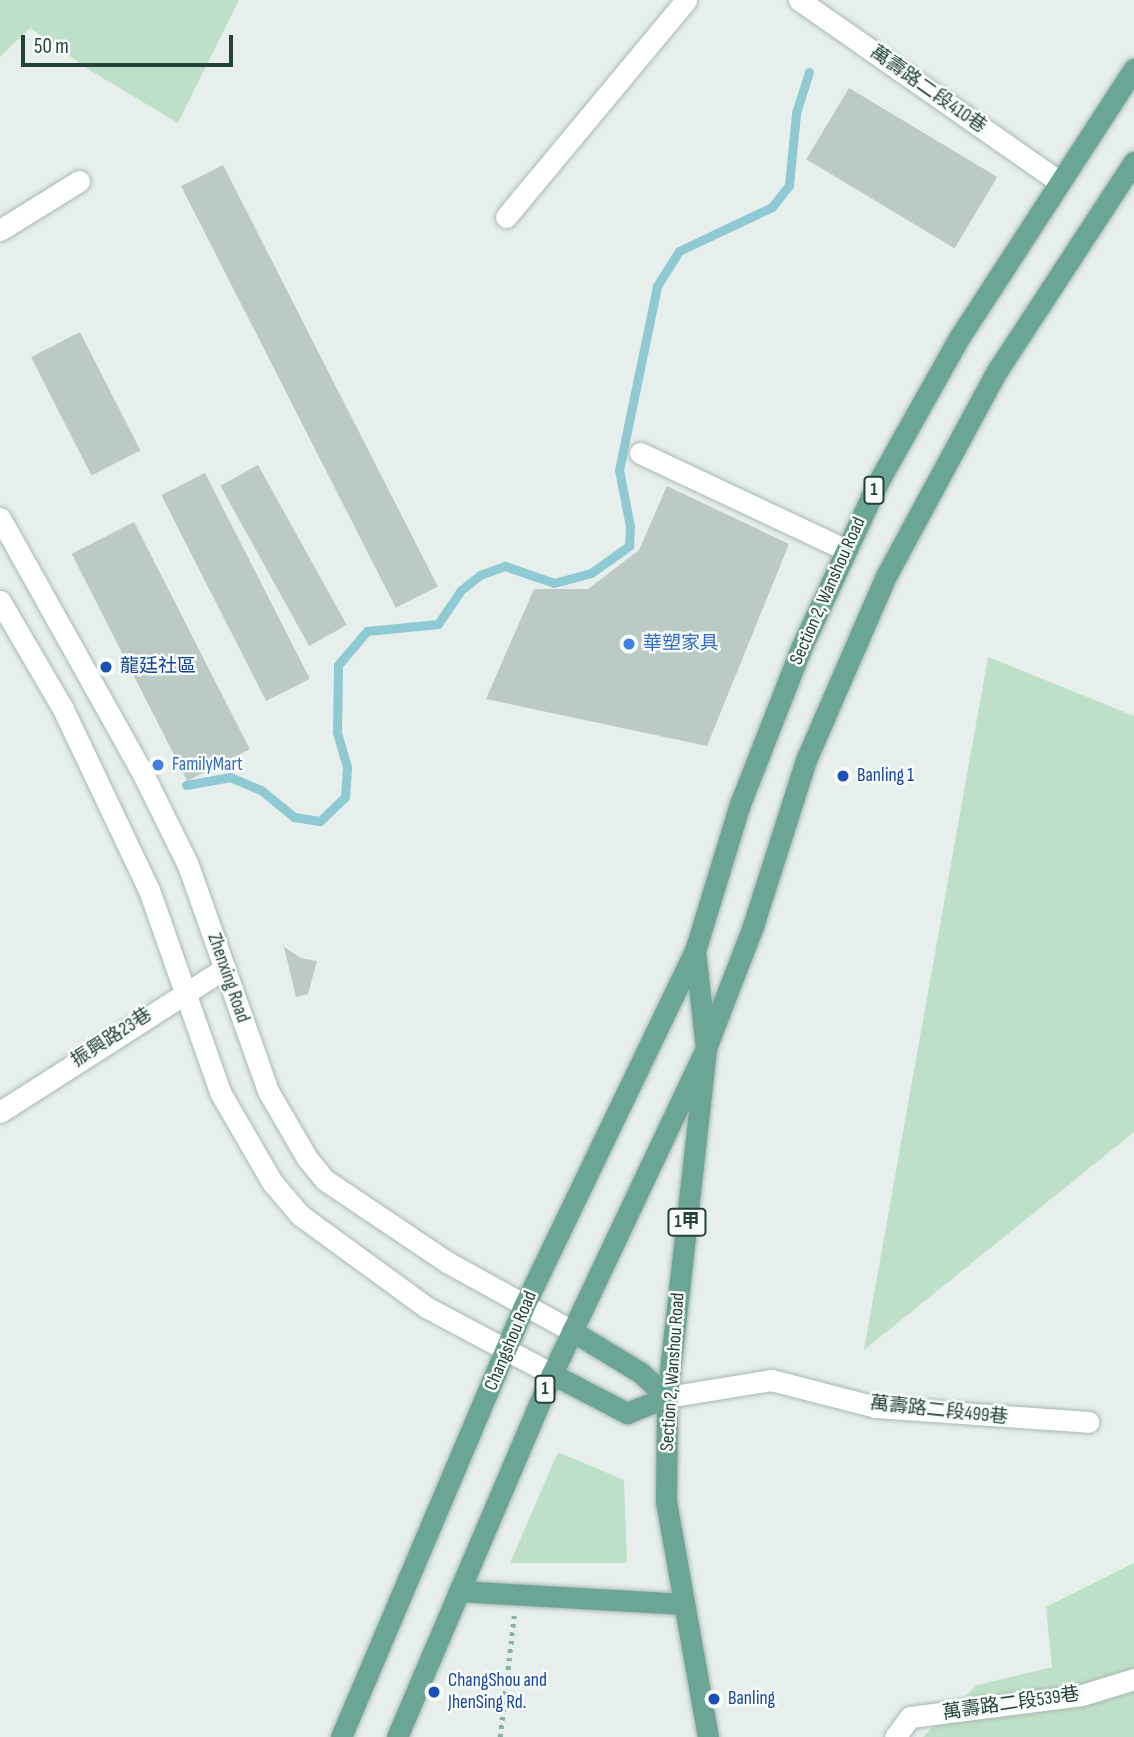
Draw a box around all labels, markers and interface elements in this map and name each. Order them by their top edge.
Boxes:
scale bar [24,21,236,65]
text: 50 m [34,34,69,59]
street label: 萬壽路二段410巷 [865,41,991,139]
road number: 1 [862,476,886,504]
street label: Section 2, Wanshou Road [785,514,871,668]
place label: 華塑家具 [643,633,719,655]
marker: 華塑家具 [621,636,637,652]
place label: 龍廷社區 [120,656,196,678]
marker: 龍廷社區 [98,659,114,675]
place label: FamilyMart [172,754,243,776]
marker: FamilyMart [150,757,166,773]
place label: Banling 1 [857,765,914,787]
marker: Banling 1 [835,768,851,784]
street label: Zhenxing Road [202,930,254,1026]
street label: 振興路23巷 [67,1003,157,1073]
road number: 1甲 [666,1208,708,1237]
street label: Changshou Road [480,1288,542,1394]
street label: Section 2, Wanshou Road [656,1292,690,1452]
road number: 1 [533,1374,557,1404]
street label: 萬壽路二段499巷 [869,1392,1009,1430]
place label: ChangShou and JhenSing Rd. [448,1670,547,1714]
street label: 萬壽路二段539巷 [941,1683,1081,1725]
marker: ChangShou and JhenSing Rd. [426,1684,442,1700]
place label: Banling [728,1688,775,1710]
marker: Banling [706,1691,722,1707]

